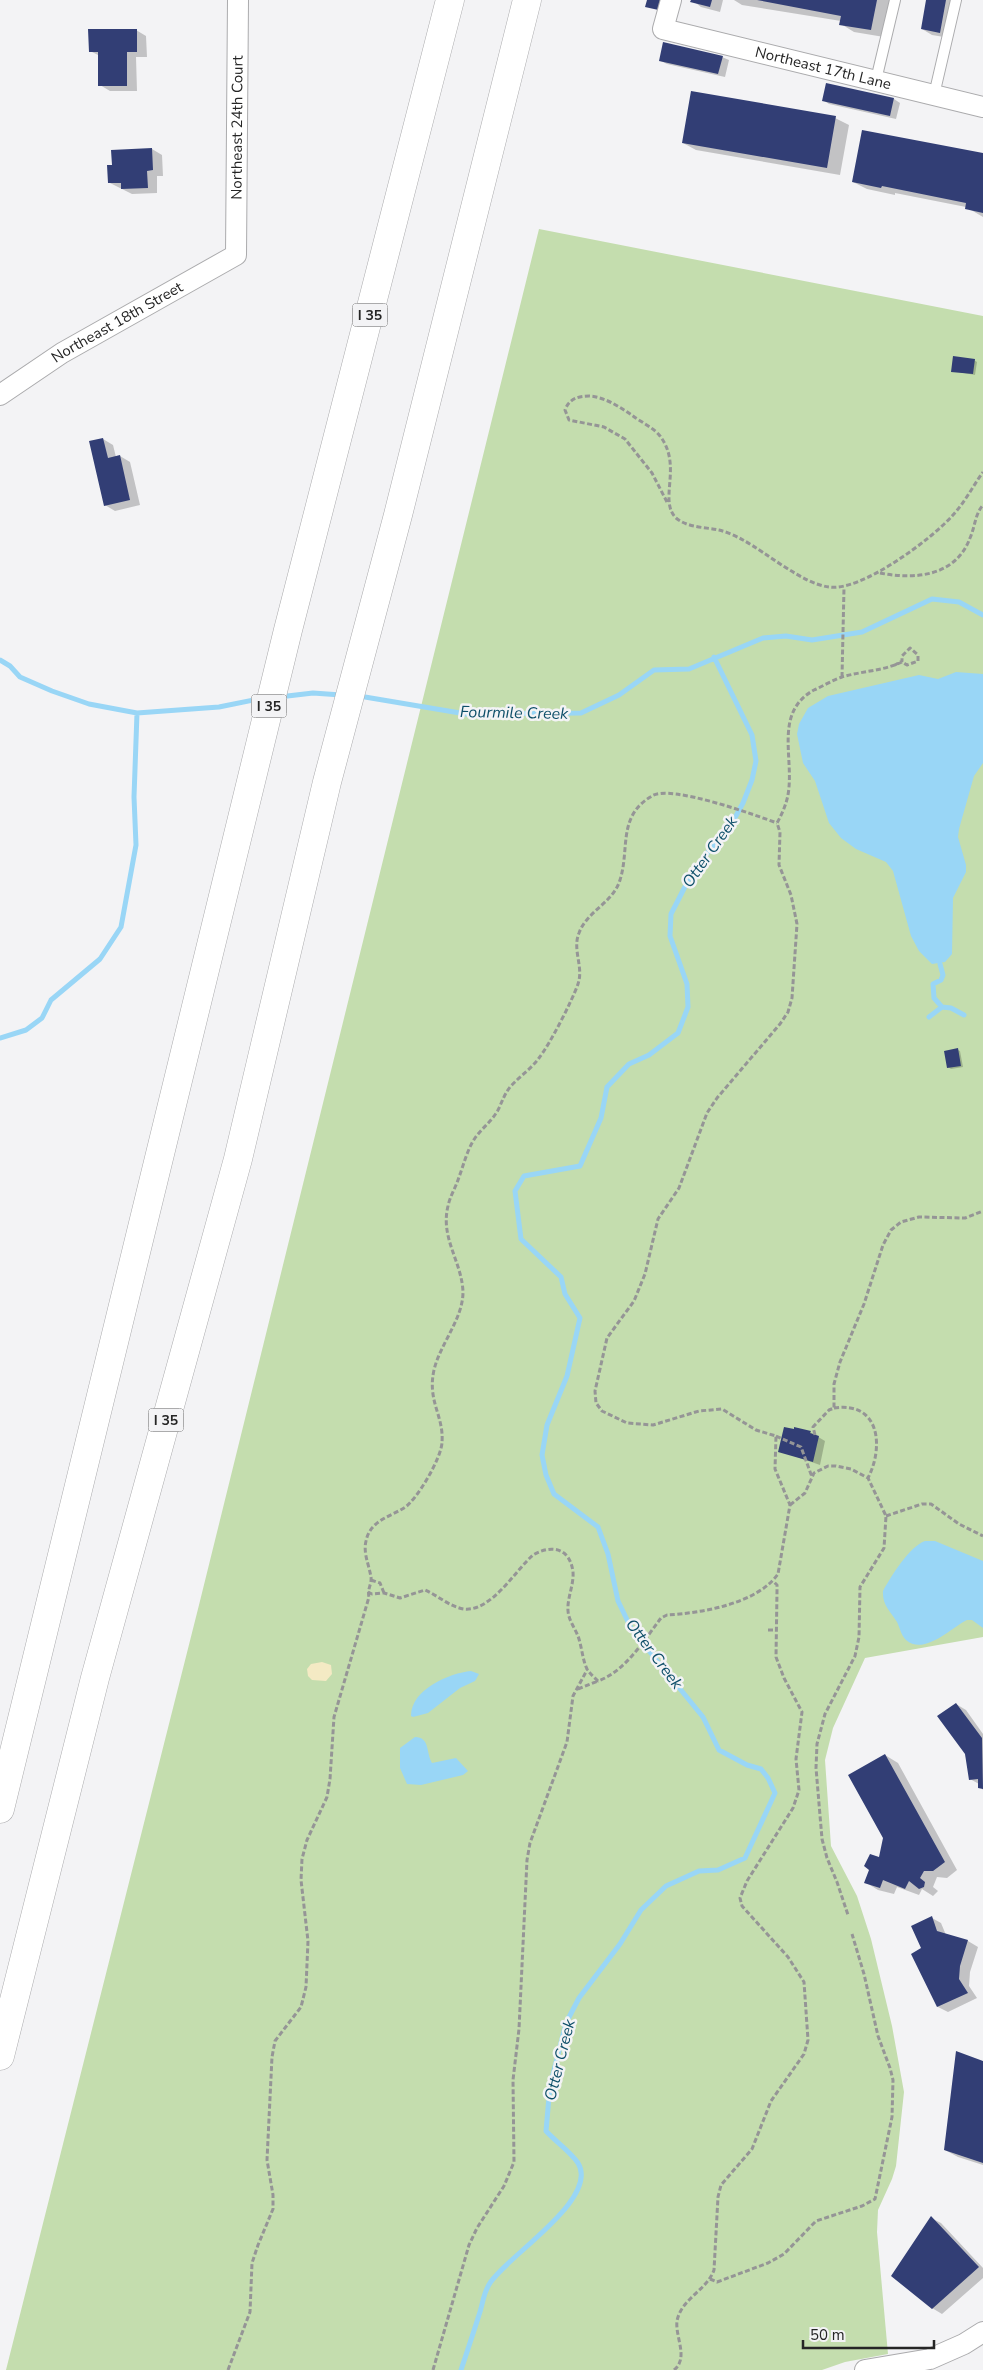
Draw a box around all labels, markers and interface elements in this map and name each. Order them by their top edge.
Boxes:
street label: Northeast 17th Lane [753,42,893,94]
street label: Northeast 24th Court [226,55,248,200]
street label: Northeast 18th Street [47,277,187,367]
road number: I 35 [352,304,388,326]
road number: I 35 [252,694,286,718]
water label: Fourmile Creek [460,701,569,725]
water label: Otter Creek [677,811,743,892]
road number: I 35 [148,1408,184,1432]
water label: Otter Creek [620,1614,688,1695]
water label: Otter Creek [539,2016,581,2103]
scale bar [803,2318,934,2350]
text: 50 m [810,2325,845,2345]

